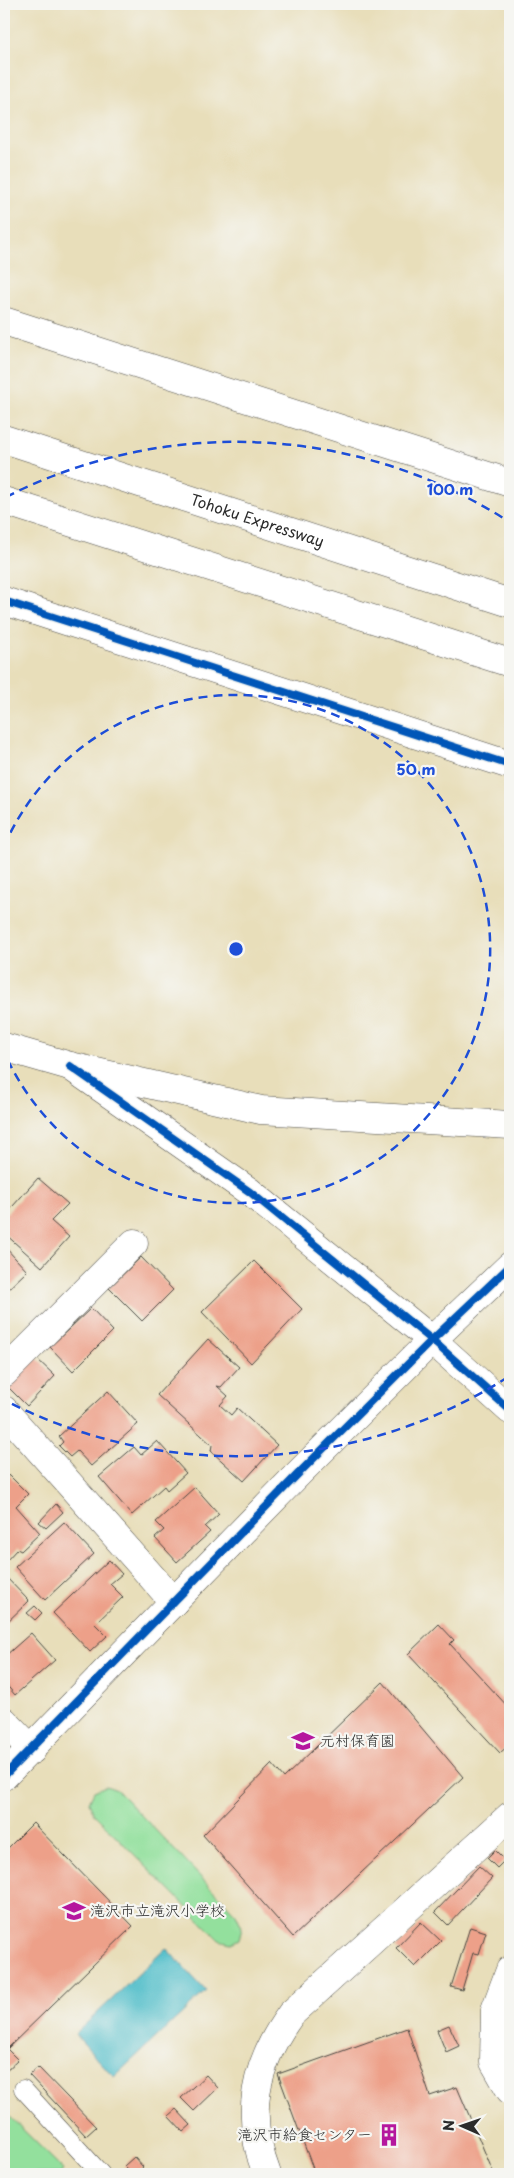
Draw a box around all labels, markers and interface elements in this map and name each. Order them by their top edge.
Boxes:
text: 100 m [427,477,473,500]
street label: Tohoku Expressway [188,487,327,552]
text: 50 m [397,757,435,780]
centre of rings [227,940,245,958]
school or university icon: 元村保育園 [290,1728,316,1754]
place label: 元村保育園 [320,1728,395,1751]
school or university icon: 滝沢市立滝沢小学校 [61,1898,87,1924]
place label: 滝沢市立滝沢小学校 [90,1898,225,1921]
north arrow [436,2100,486,2150]
text: N [438,2120,459,2131]
place label: 滝沢市給食センター [238,2122,372,2145]
building icon: 滝沢市給食センター [376,2122,402,2148]

